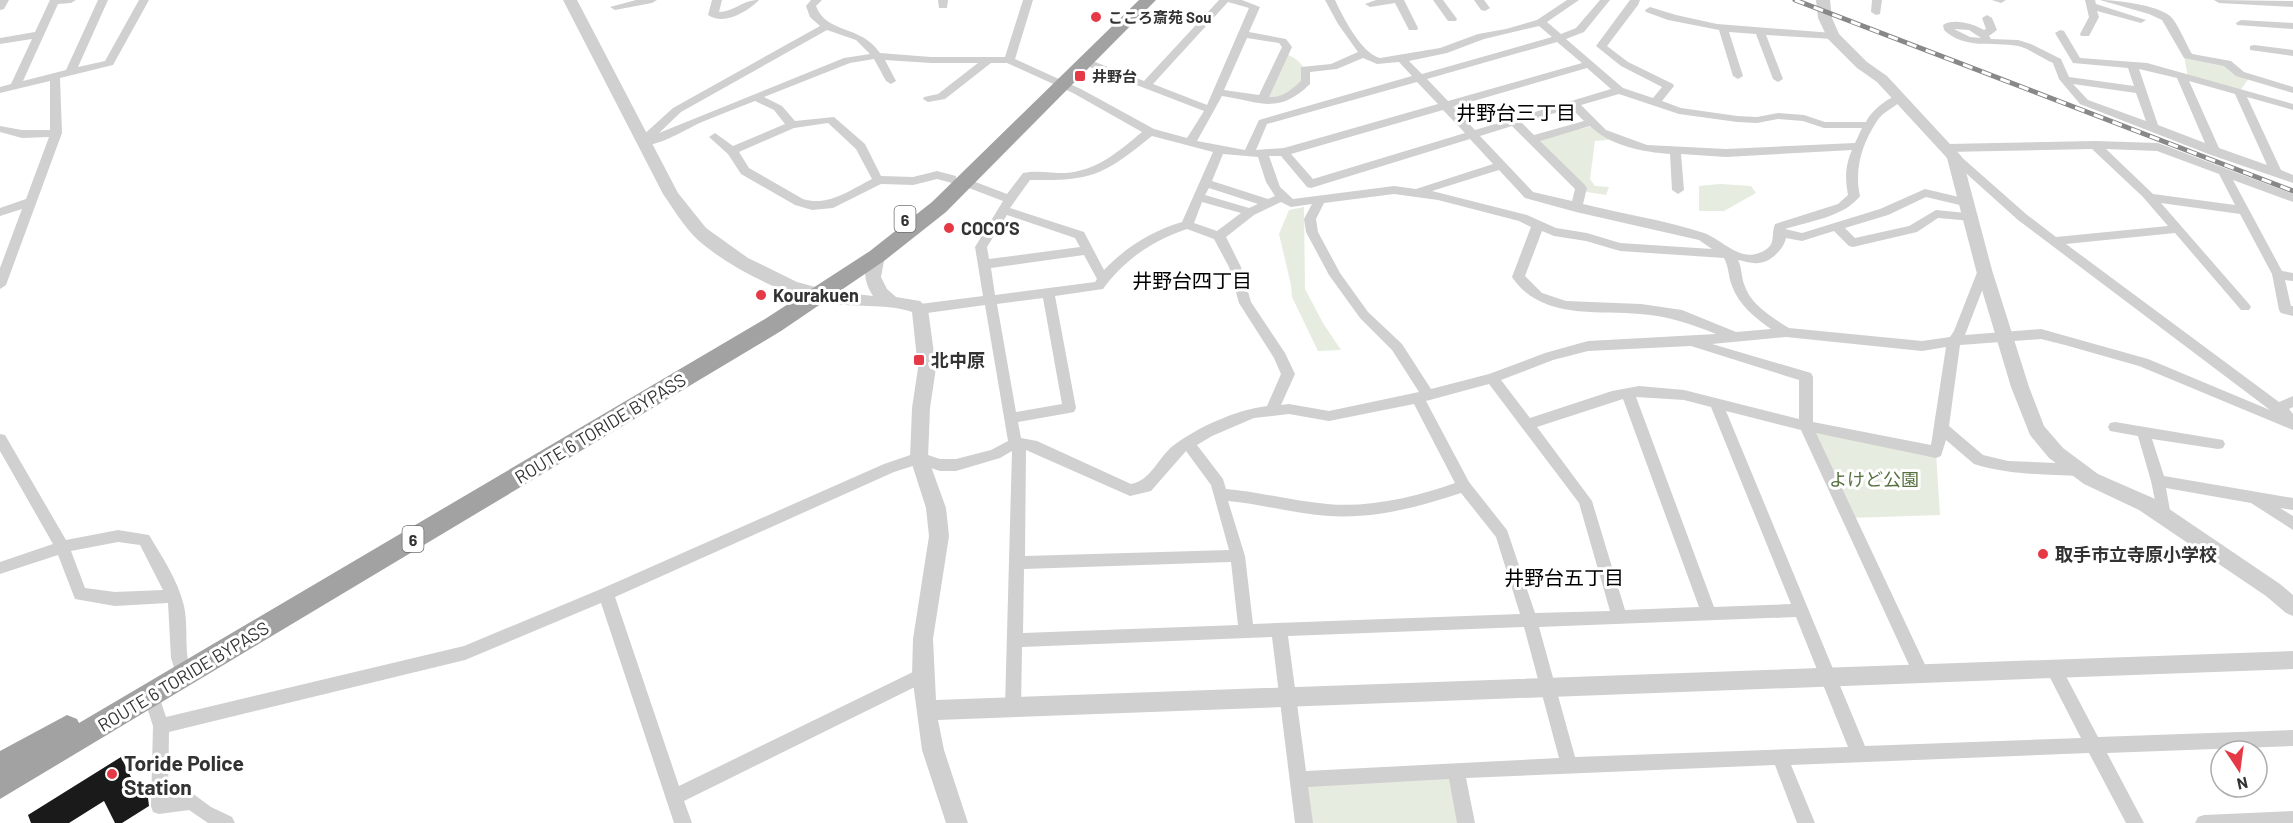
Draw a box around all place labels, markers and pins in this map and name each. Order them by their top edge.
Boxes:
place label: こころ斎苑 Sou [1108,8,1211,26]
marker: こころ斎苑 Sou [1089,10,1103,24]
place label: 井野台 [1092,67,1137,85]
marker: 井野台 [1073,69,1087,83]
place label: COCO’S [961,217,1020,239]
marker: COCO’S [942,221,956,235]
place label: Kourakuen [773,284,859,306]
marker: Kourakuen [754,288,768,302]
place label: 北中原 [931,349,985,371]
marker: 北中原 [912,353,926,367]
place label: 取手市立寺原小学校 [2055,543,2217,565]
marker: 取手市立寺原小学校 [2036,547,2050,561]
place label: Toride Police Station [124,750,244,799]
marker: Toride Police Station [105,767,119,781]

